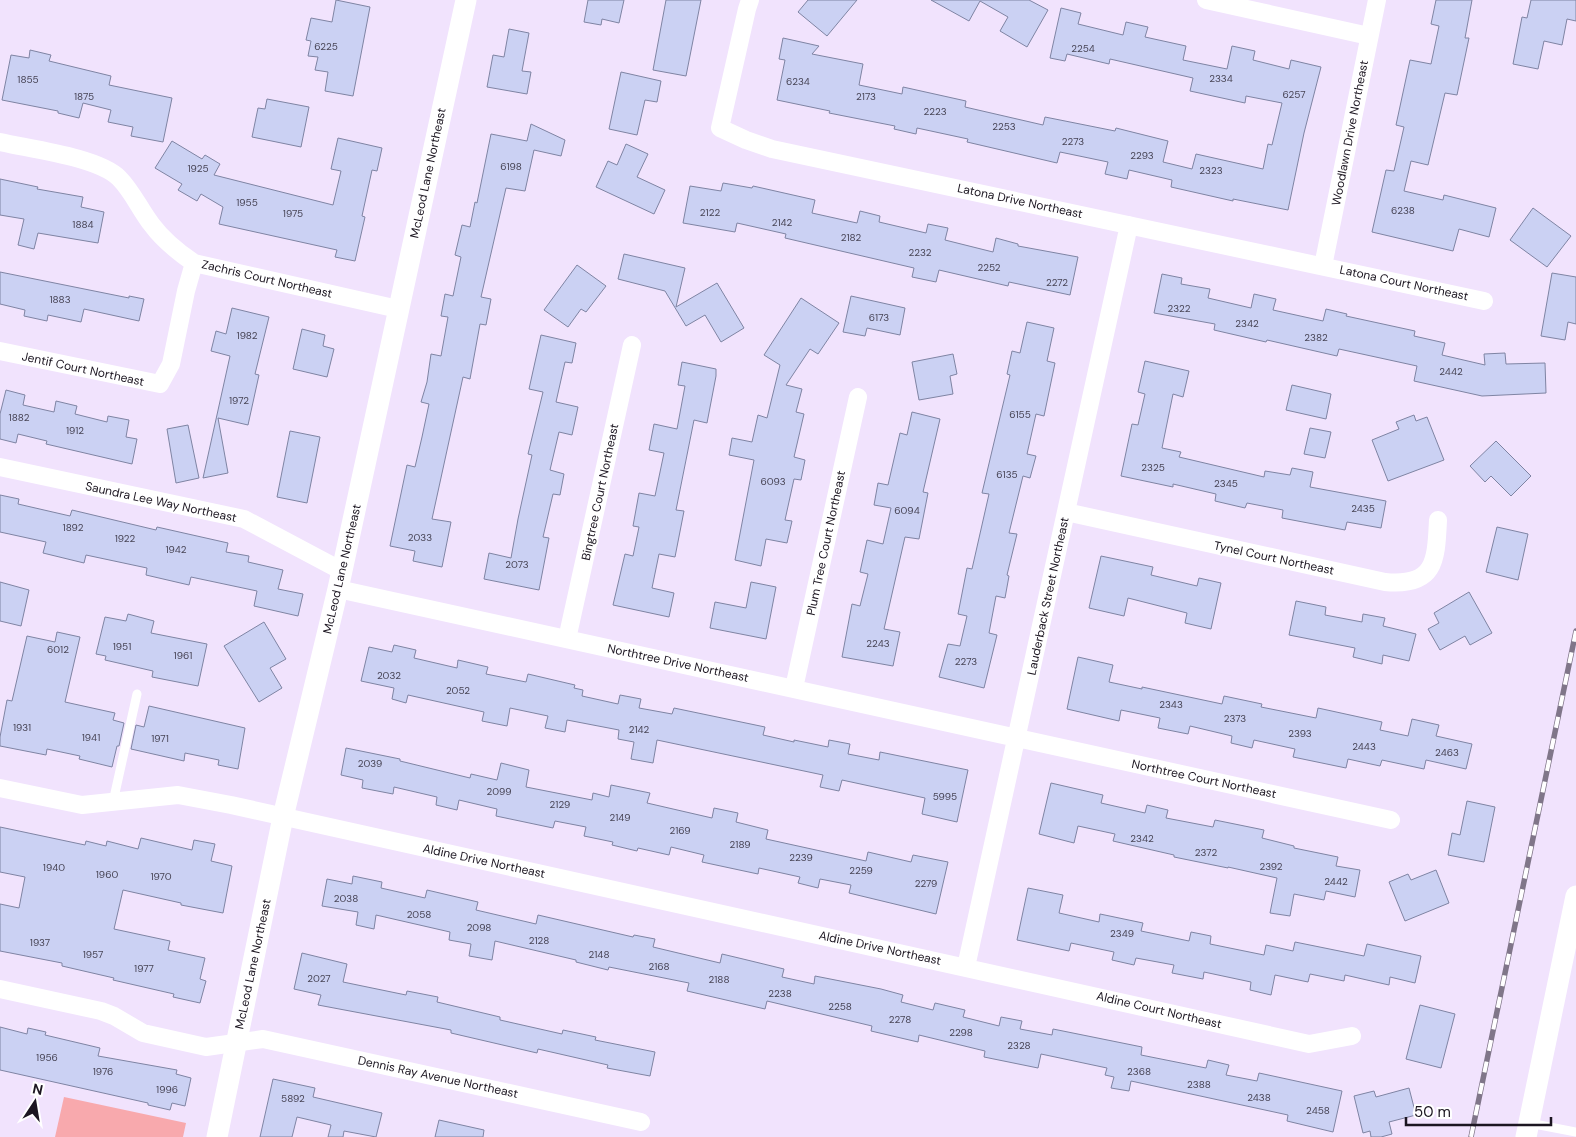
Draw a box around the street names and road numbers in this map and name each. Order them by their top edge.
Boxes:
street label: Woodlawn Drive Northeast [1328,59,1372,207]
street label: McLeod Lane Northeast [406,106,450,240]
street label: Latona Drive Northeast [956,180,1084,222]
street label: Zachris Court Northeast [200,256,334,302]
street label: Latona Court Northeast [1338,262,1470,305]
street label: Jentif Court Northeast [20,348,146,390]
street label: Bingtree Court Northeast [578,422,622,562]
street label: Plum Tree Court Northeast [803,469,849,617]
street label: Saundra Lee Way Northeast [84,478,238,526]
street label: McLeod Lane Northeast [319,502,365,635]
street label: Lauderback Street Northeast [1023,515,1073,676]
street label: Tynel Court Northeast [1212,537,1336,579]
street label: Northtree Drive Northeast [606,640,750,686]
street label: Northtree Court Northeast [1130,756,1278,802]
street label: Aldine Drive Northeast [421,840,547,882]
street label: McLeod Lane Northeast [231,897,275,1031]
street label: Aldine Drive Northeast [817,927,943,969]
street label: Aldine Court Northeast [1095,988,1224,1032]
street label: Dennis Ray Avenue Northeast [356,1052,520,1102]

